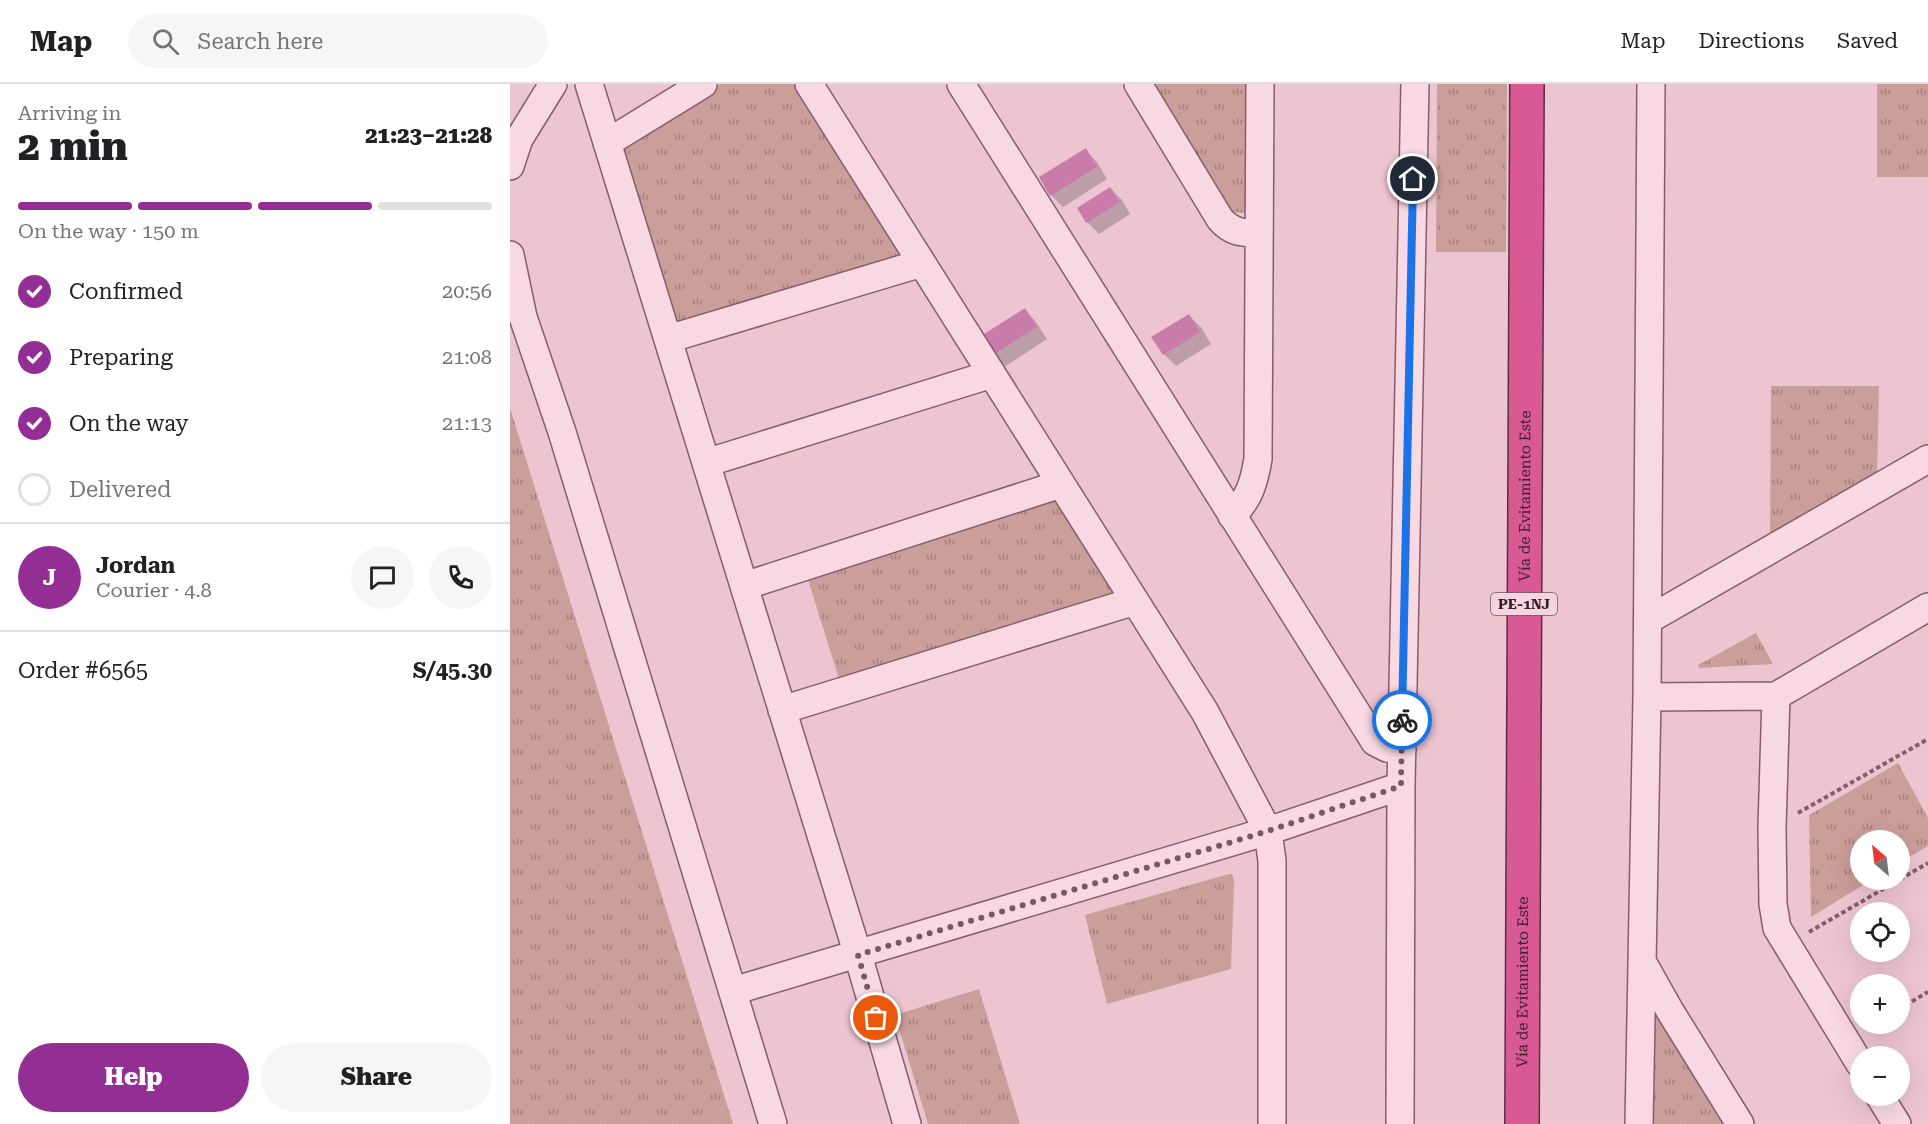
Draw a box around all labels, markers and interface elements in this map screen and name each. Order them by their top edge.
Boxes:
search box [128,14,548,68]
text: Map [30,25,92,58]
icon: search [149,25,182,58]
text: Search here [197,29,323,54]
text: Map [1621,29,1665,53]
text: Directions [1698,29,1804,53]
text: Saved [1837,29,1898,53]
text: Arriving in [18,101,121,125]
text: 21:23–21:28 [365,123,492,148]
text: 2 min [18,124,128,170]
pin [1387,153,1438,204]
icon: home [1396,162,1429,195]
text: On the way · 150 m [18,219,199,243]
icon: check [18,275,51,308]
text: Confirmed [69,279,183,304]
text: 20:56 [442,279,492,303]
icon: check [18,341,51,374]
text: Preparing [69,345,173,370]
text: 21:08 [442,345,492,369]
icon: check [18,407,51,440]
street label: Vía de Evitamiento Este [1516,410,1534,582]
text: On the way [69,411,189,436]
text: 21:13 [442,411,492,435]
text: Delivered [69,477,171,502]
button: chat [351,546,414,609]
button: phone [429,546,492,609]
text: Jordan [96,553,175,578]
text: J [43,565,56,590]
text: Courier · 4.8 [96,578,212,602]
road number: PE-1NJ [1491,593,1557,615]
text: Order #6565 [18,658,148,683]
text: S/45.30 [413,658,492,683]
courier [1372,690,1432,750]
icon: bike [1386,704,1419,737]
north arrow [1850,830,1910,890]
map controls [1850,830,1910,1106]
street label: Vía de Evitamiento Este [1513,896,1532,1068]
button: locate [1850,902,1910,962]
button: + [1850,974,1910,1034]
pin [850,992,901,1043]
icon: bag [859,1001,892,1034]
button: Help [18,1043,249,1112]
button: Share [261,1043,492,1112]
button: − [1850,1046,1910,1106]

